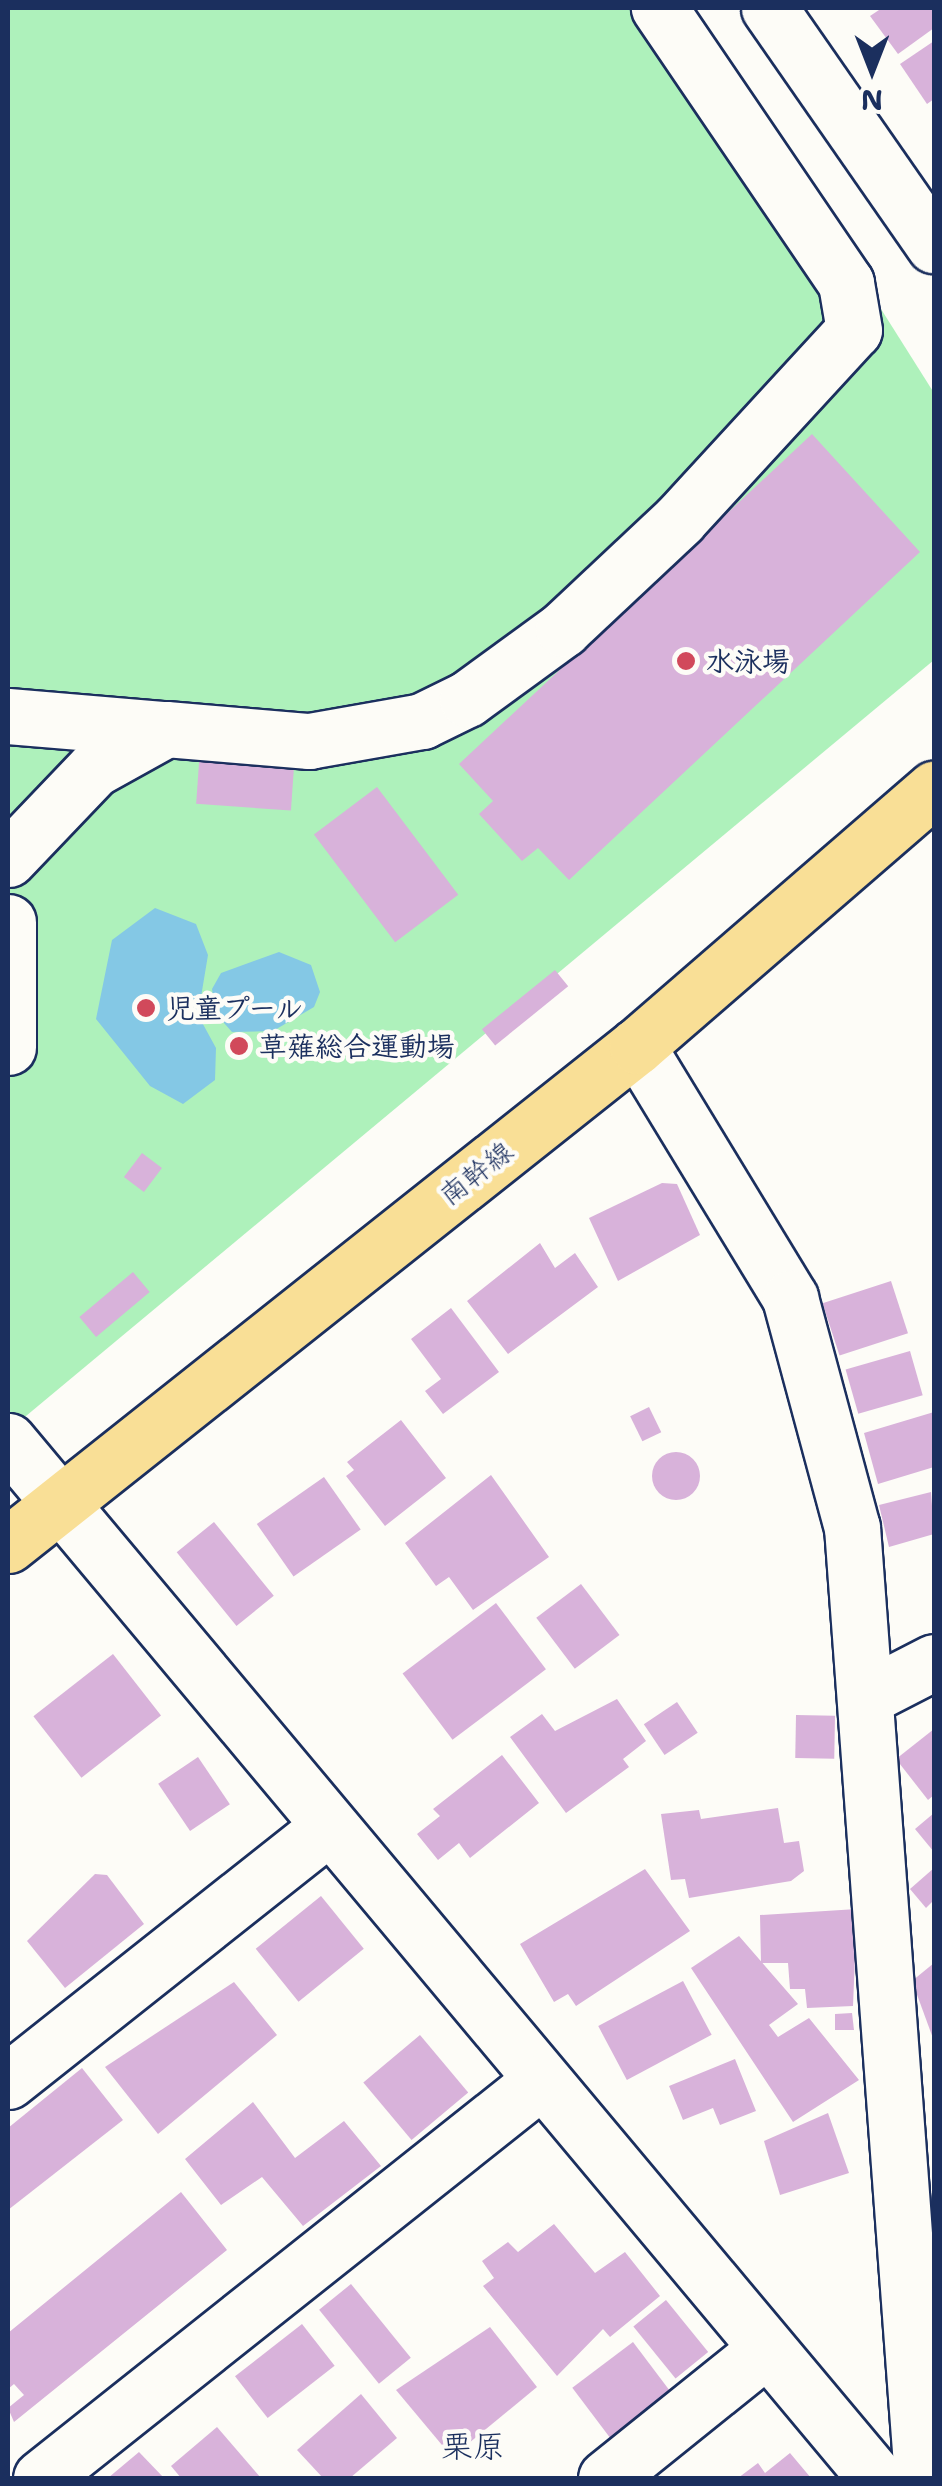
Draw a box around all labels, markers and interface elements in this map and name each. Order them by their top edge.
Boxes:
north arrow [822,20,922,120]
text: N [861,81,883,119]
place label: 水泳場 [706,644,790,678]
marker: 水泳場 [675,650,697,672]
place label: 児童プール [166,991,304,1025]
marker: 児童プール [135,997,157,1019]
place label: 草薙総合運動場 [259,1029,455,1063]
marker: 草薙総合運動場 [228,1035,250,1057]
street label: 南幹線 [433,1134,519,1212]
district label: 栗原 [441,2427,505,2465]

